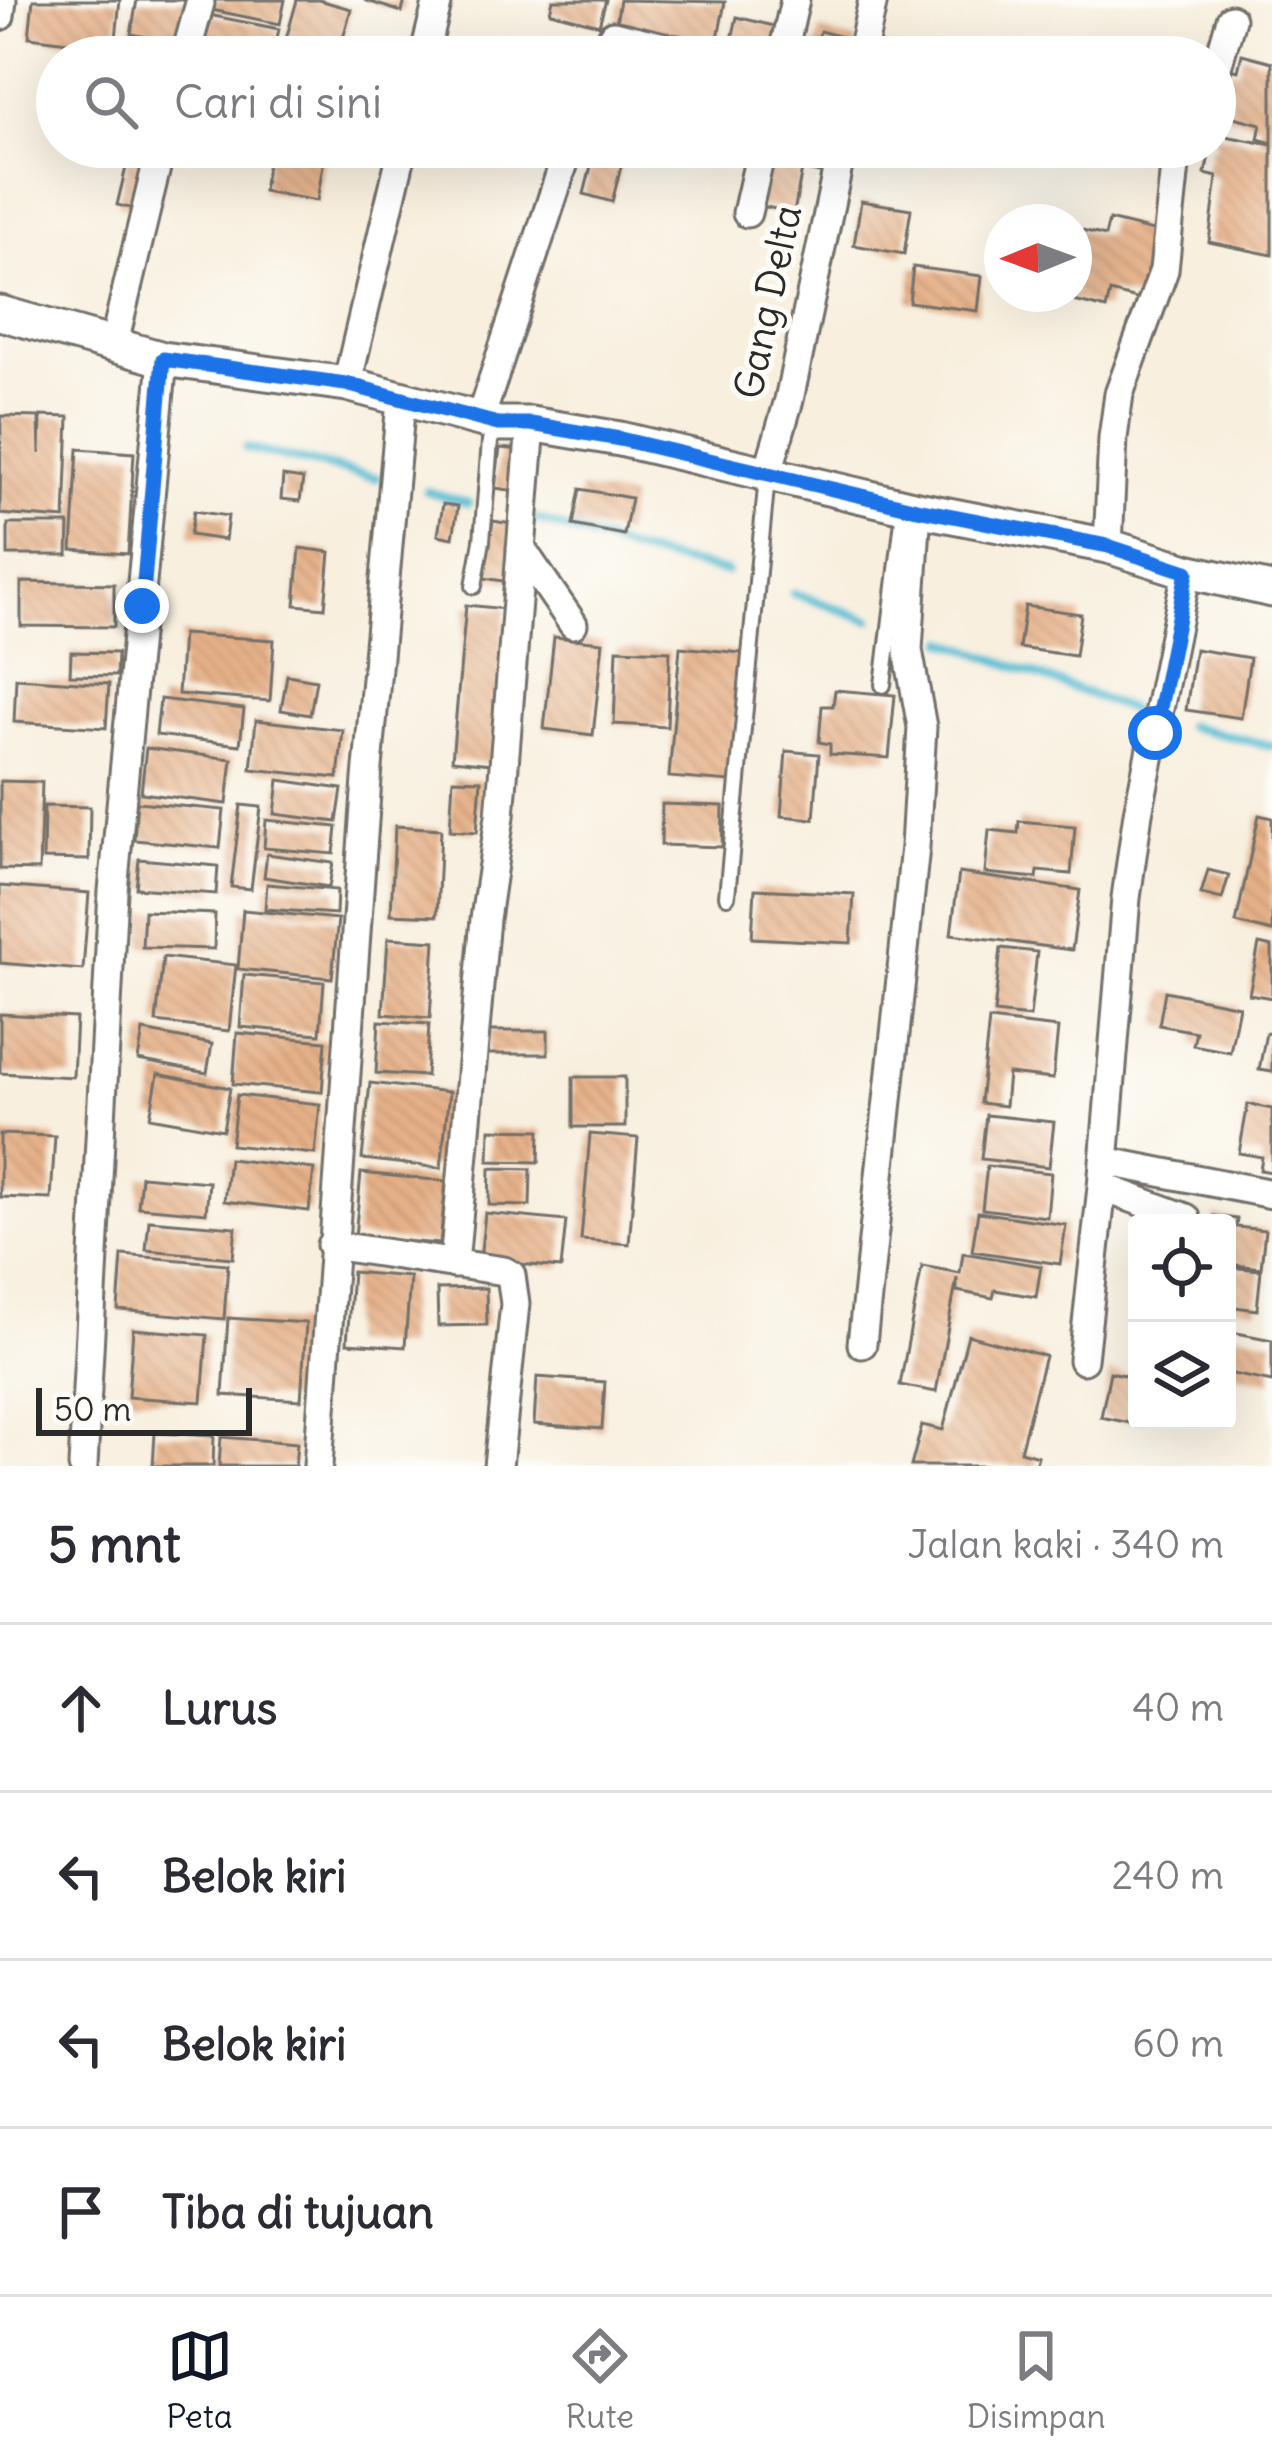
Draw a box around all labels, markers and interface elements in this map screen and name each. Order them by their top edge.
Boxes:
search box [36,36,1236,168]
icon: search [78,69,144,135]
text: Cari di sini [174,74,382,130]
street label: Gang Delta [724,201,812,403]
north arrow [984,204,1092,312]
route end [115,579,169,633]
route start [1128,706,1182,760]
map controls [1128,1214,1236,1430]
button: locate [1128,1214,1236,1322]
button: layers [1128,1322,1236,1430]
scale bar [36,1382,252,1435]
text: 50 m [54,1388,131,1430]
text: 5 mnt [48,1512,180,1576]
text: Jalan kaki · 340 m [908,1520,1224,1569]
icon: ahead [48,1675,114,1741]
text: Lurus [162,1680,277,1736]
text: 40 m [1132,1683,1224,1732]
icon: left [48,1843,114,1909]
text: Belok kiri [162,1848,346,1904]
text: 240 m [1112,1851,1224,1900]
icon: left [48,2011,114,2077]
text: Belok kiri [162,2016,346,2072]
text: 60 m [1132,2019,1224,2068]
icon: arrive [48,2179,114,2245]
text: Tiba di tujuan [162,2184,433,2240]
tab: Peta [166,2323,233,2437]
tab: Rute [565,2323,634,2437]
tab: Disimpan [967,2323,1106,2437]

